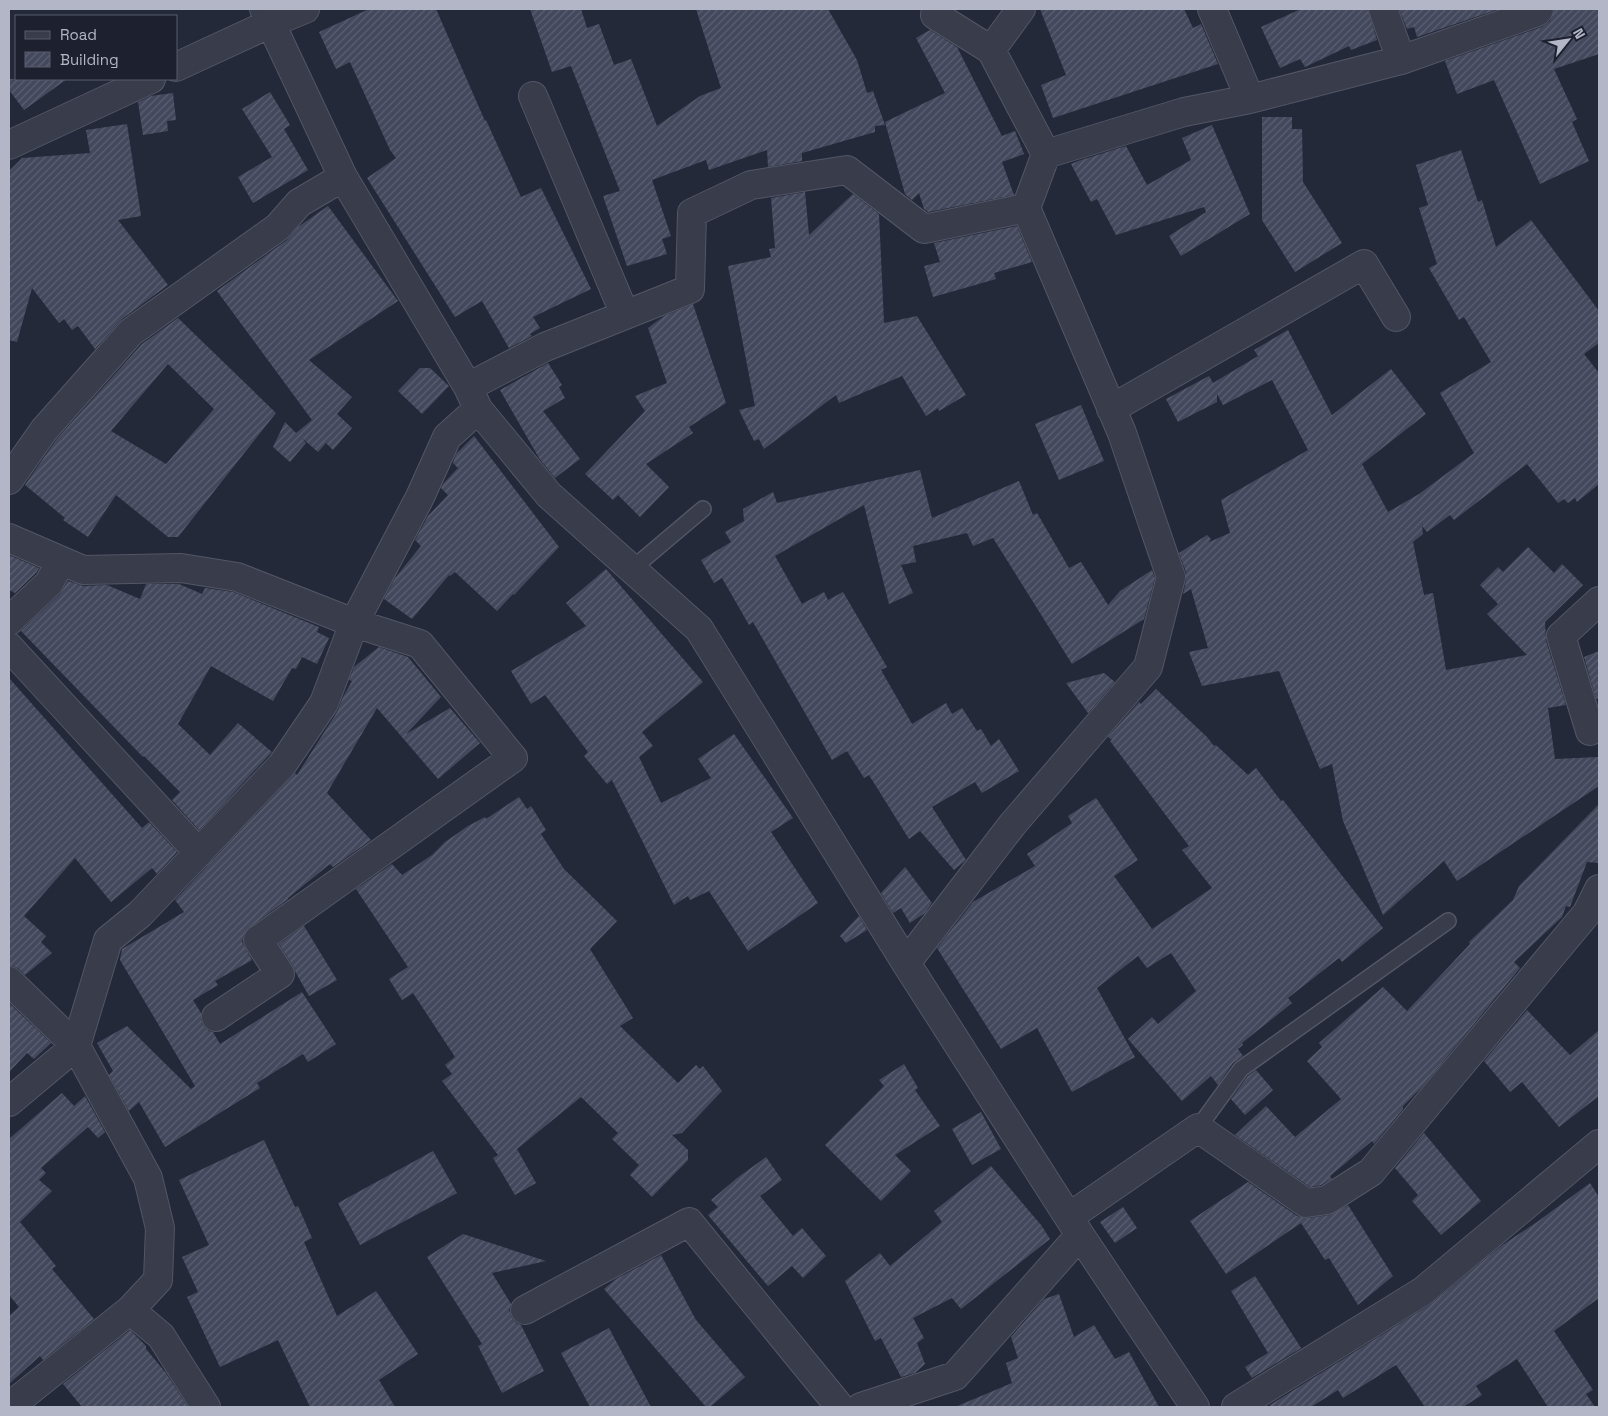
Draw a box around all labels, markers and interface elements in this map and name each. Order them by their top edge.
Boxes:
legend [15,15,178,80]
north arrow [1543,15,1593,65]
text: Road [60,25,97,44]
text: N [1569,25,1589,42]
text: Building [60,50,119,69]

